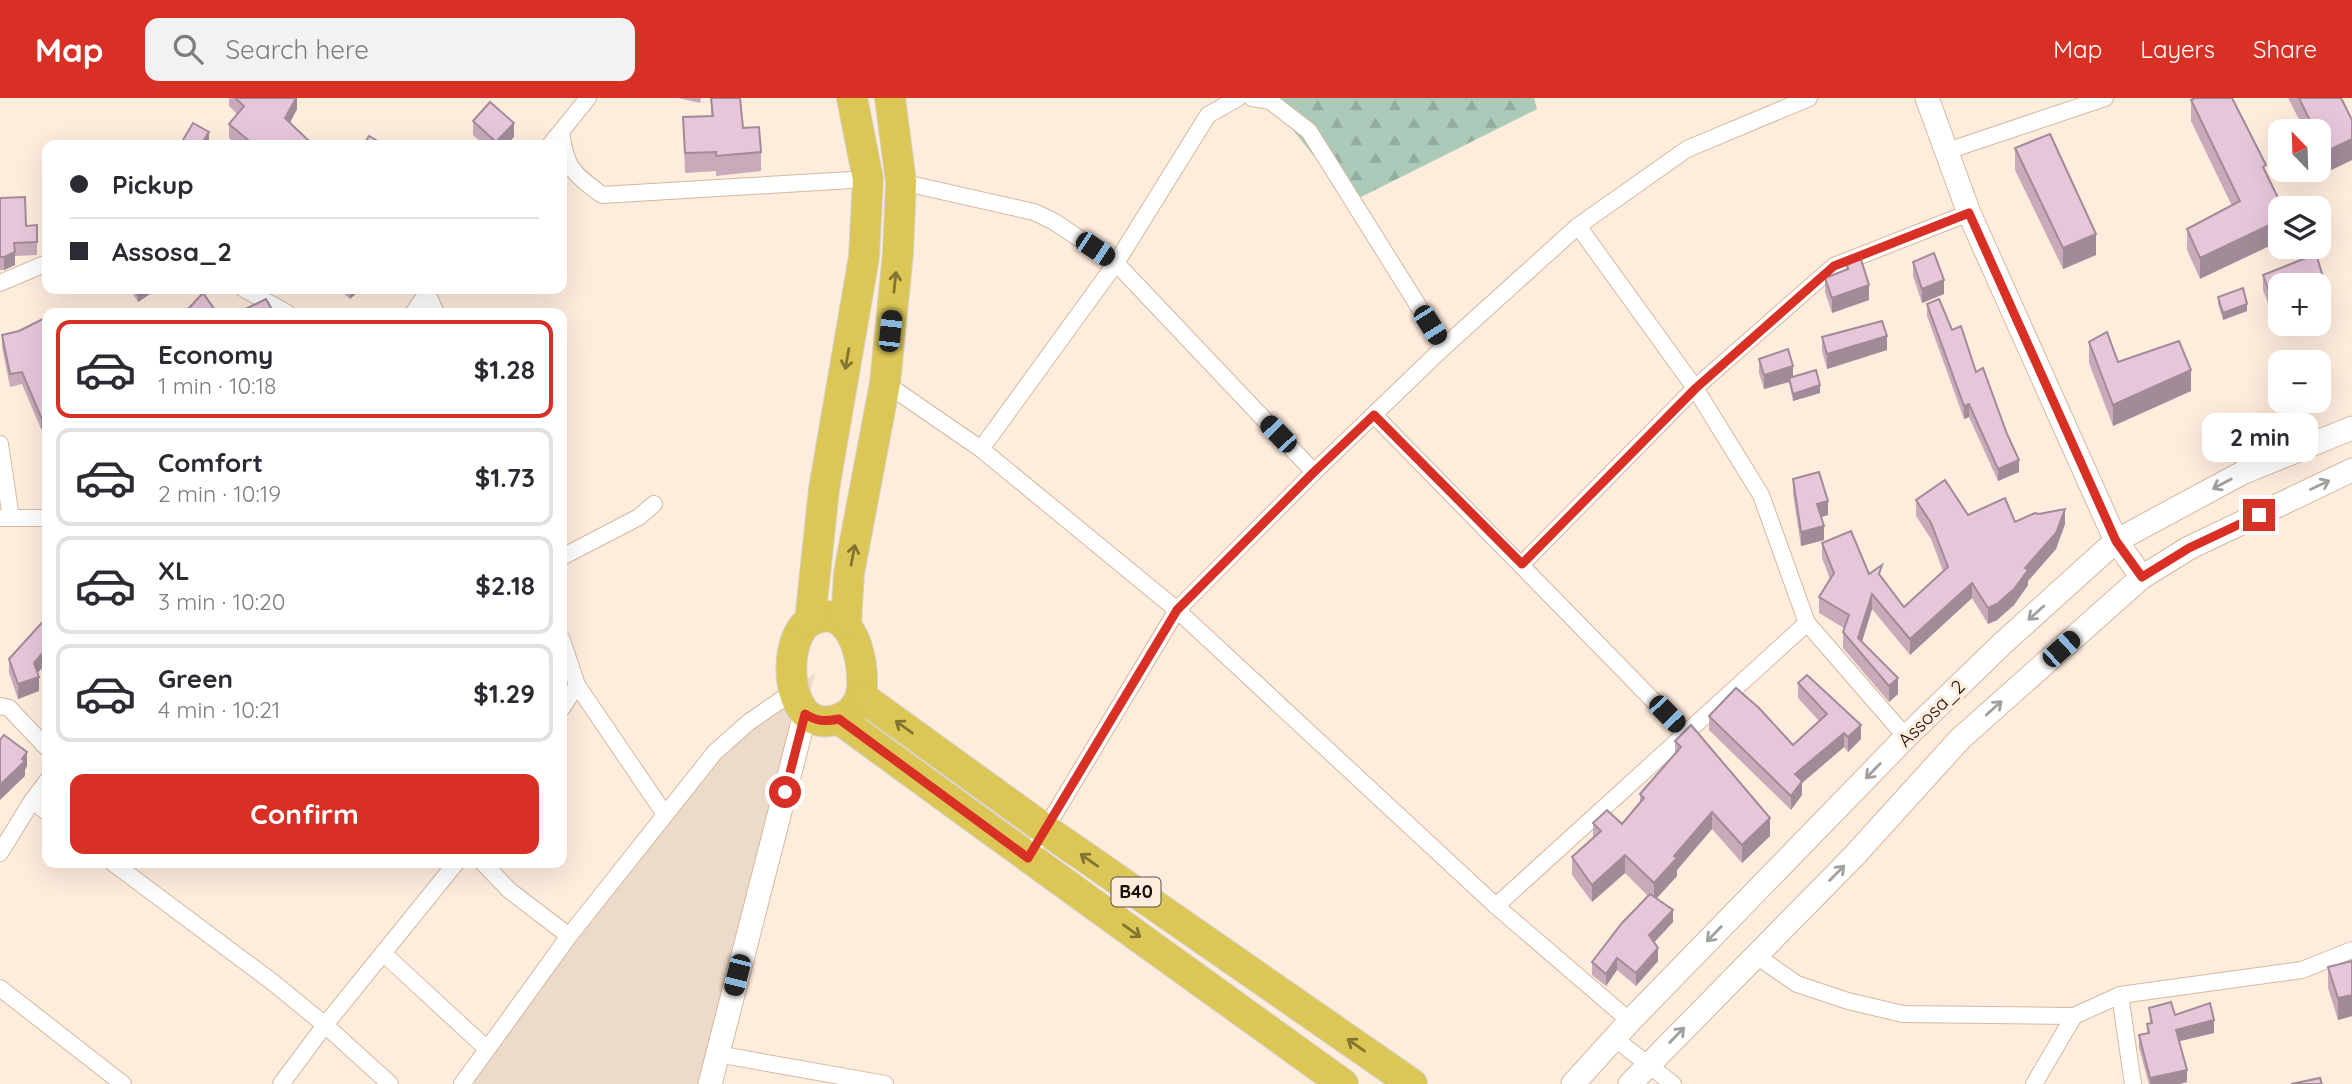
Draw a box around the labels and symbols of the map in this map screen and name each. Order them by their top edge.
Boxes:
north arrow [2268,119,2331,182]
car [1072,229,1119,269]
one-way arrow [889,271,902,294]
car [1410,302,1451,348]
car [878,309,903,353]
one-way arrow [839,347,853,370]
car [1256,412,1301,456]
callout: 2 min [2201,414,2317,462]
one-way arrow [2212,478,2233,492]
one-way arrow [2309,478,2330,492]
route end [2243,499,2275,531]
one-way arrow [846,544,860,567]
one-way arrow [2028,604,2045,621]
car [2039,627,2084,671]
street label: Assosa_2 [1892,674,1970,752]
car [1645,692,1690,736]
one-way arrow [1984,701,2002,717]
one-way arrow [895,720,914,734]
one-way arrow [1865,762,1882,779]
route start [769,776,801,808]
one-way arrow [1080,853,1099,867]
one-way arrow [1828,865,1845,882]
road number: B40 [1112,878,1160,906]
one-way arrow [1123,923,1142,938]
one-way arrow [1706,925,1723,942]
car [722,952,753,998]
one-way arrow [1669,1027,1686,1044]
one-way arrow [1347,1038,1366,1052]

